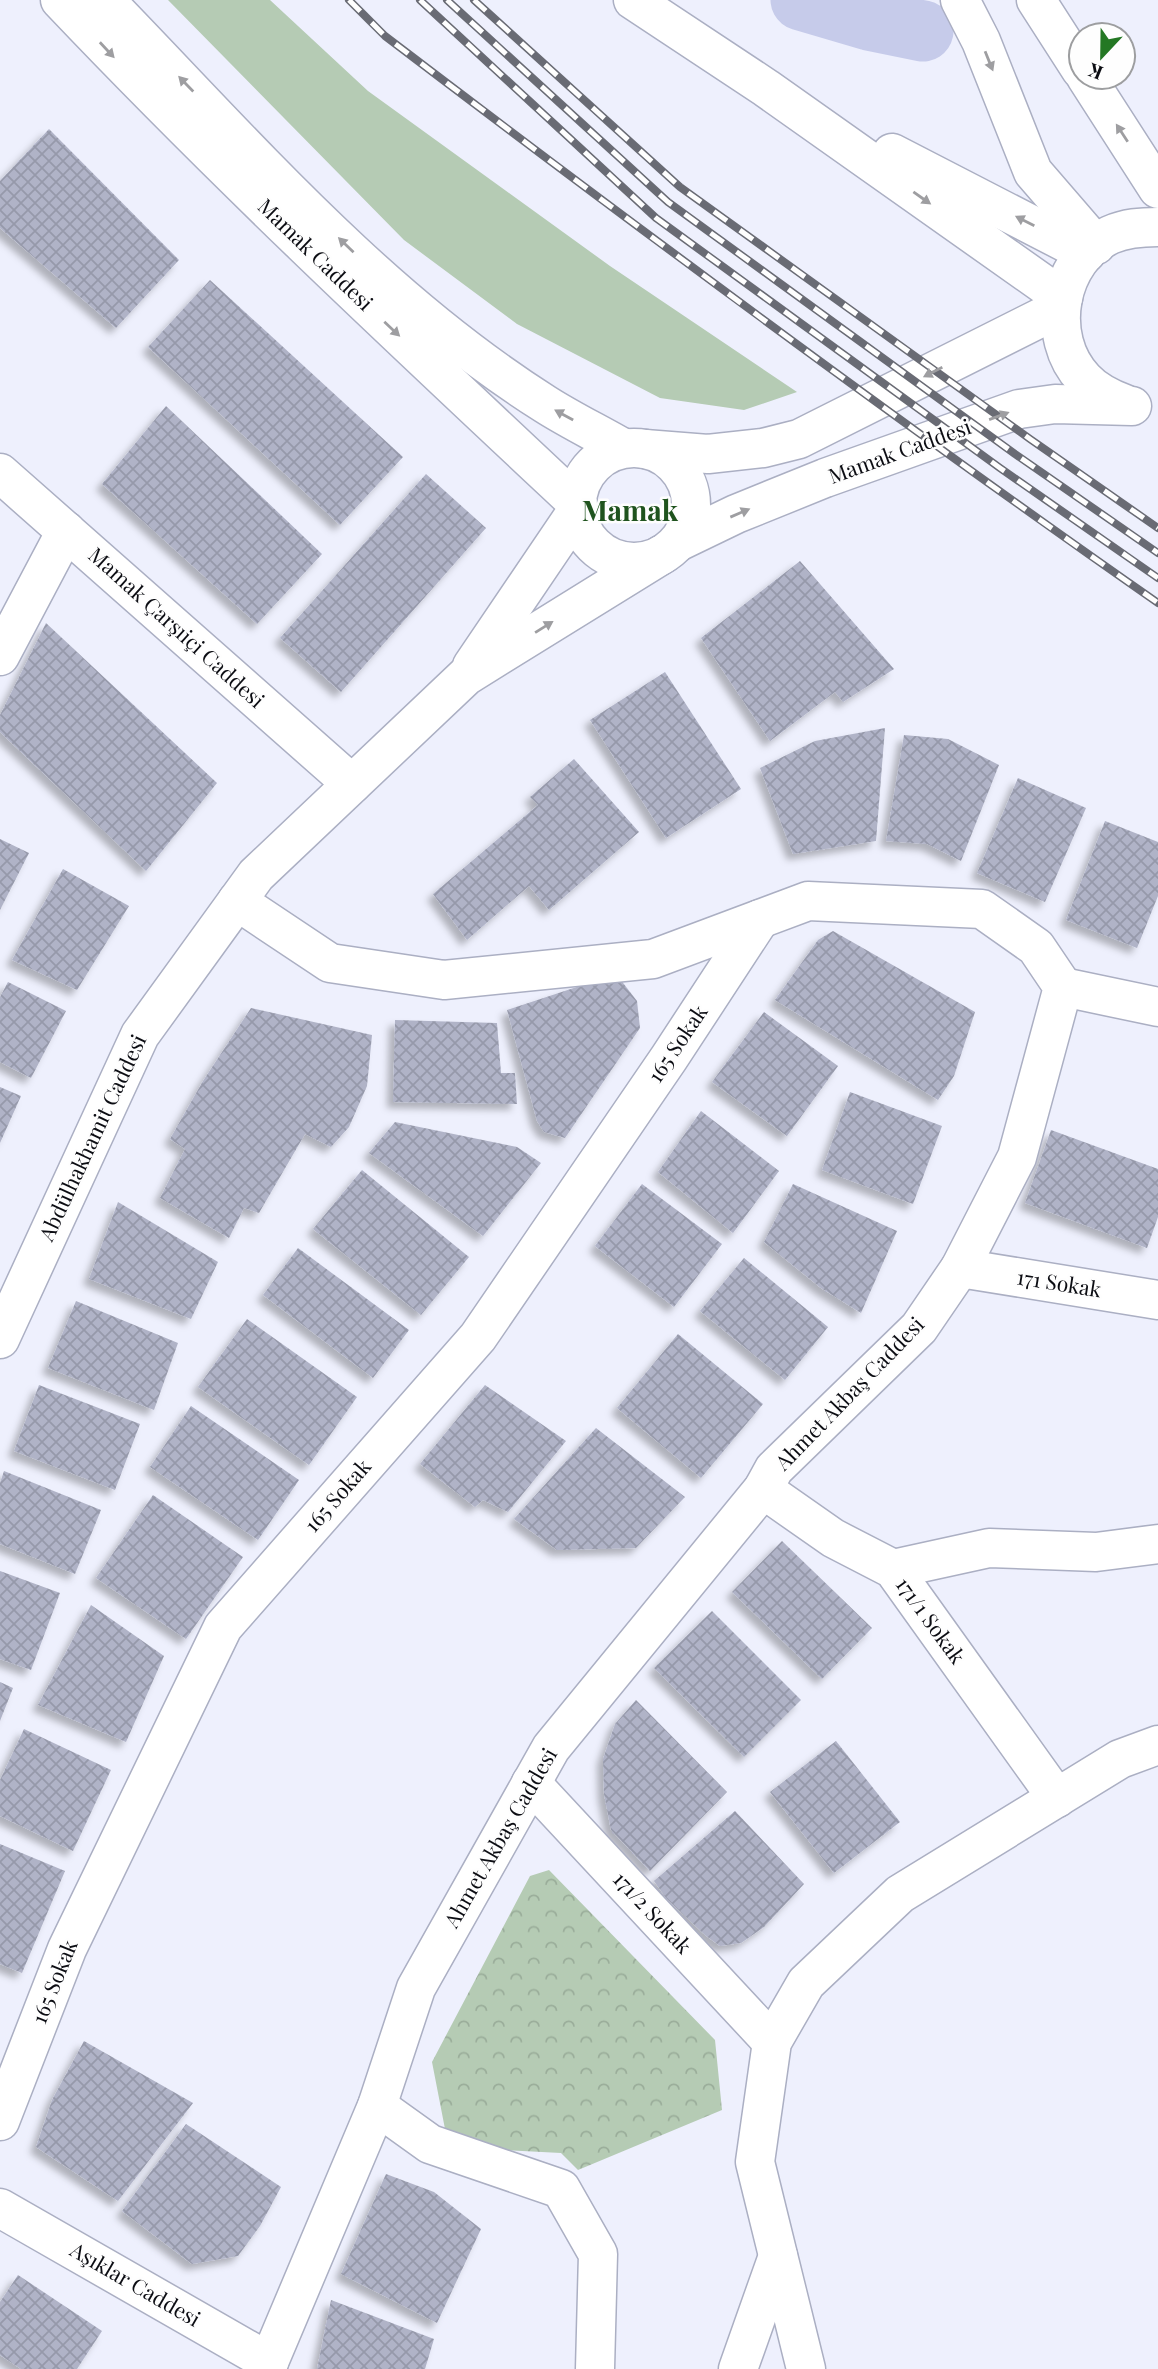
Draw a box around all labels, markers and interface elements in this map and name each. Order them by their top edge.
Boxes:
north arrow [1067,21,1137,91]
one-way arrow [99,41,115,58]
one-way arrow [984,51,995,72]
text: K [1084,58,1106,87]
one-way arrow [178,76,194,93]
one-way arrow [1115,123,1128,143]
street label: Mamak Caddesi [253,191,380,316]
one-way arrow [913,191,931,205]
one-way arrow [1015,216,1035,227]
one-way arrow [338,238,355,254]
one-way arrow [383,321,401,337]
one-way arrow [923,367,943,378]
one-way arrow [554,409,573,421]
street label: Mamak Caddesi [824,411,974,489]
one-way arrow [988,411,1009,422]
district label: Mamak [582,491,679,528]
one-way arrow [729,507,750,518]
street label: Mamak Çarşıiçi Caddesi [84,540,271,713]
one-way arrow [535,621,554,634]
street label: 165 Sokak [640,998,713,1087]
street label: Abdülhakhamit Caddesi [31,1029,151,1246]
street label: 171 Sokak [1015,1262,1104,1303]
street label: Ahmet Akbaş Caddesi [767,1310,929,1476]
street label: 165 Sokak [297,1452,376,1537]
street label: 171/1 Sokak [891,1571,973,1669]
street label: Ahmet Akbaş Caddesi [436,1742,562,1933]
street label: 171/2 Sokak [608,1864,699,1959]
street label: 165 Sokak [24,1935,83,2027]
street label: Aşıklar Caddesi [65,2234,206,2332]

